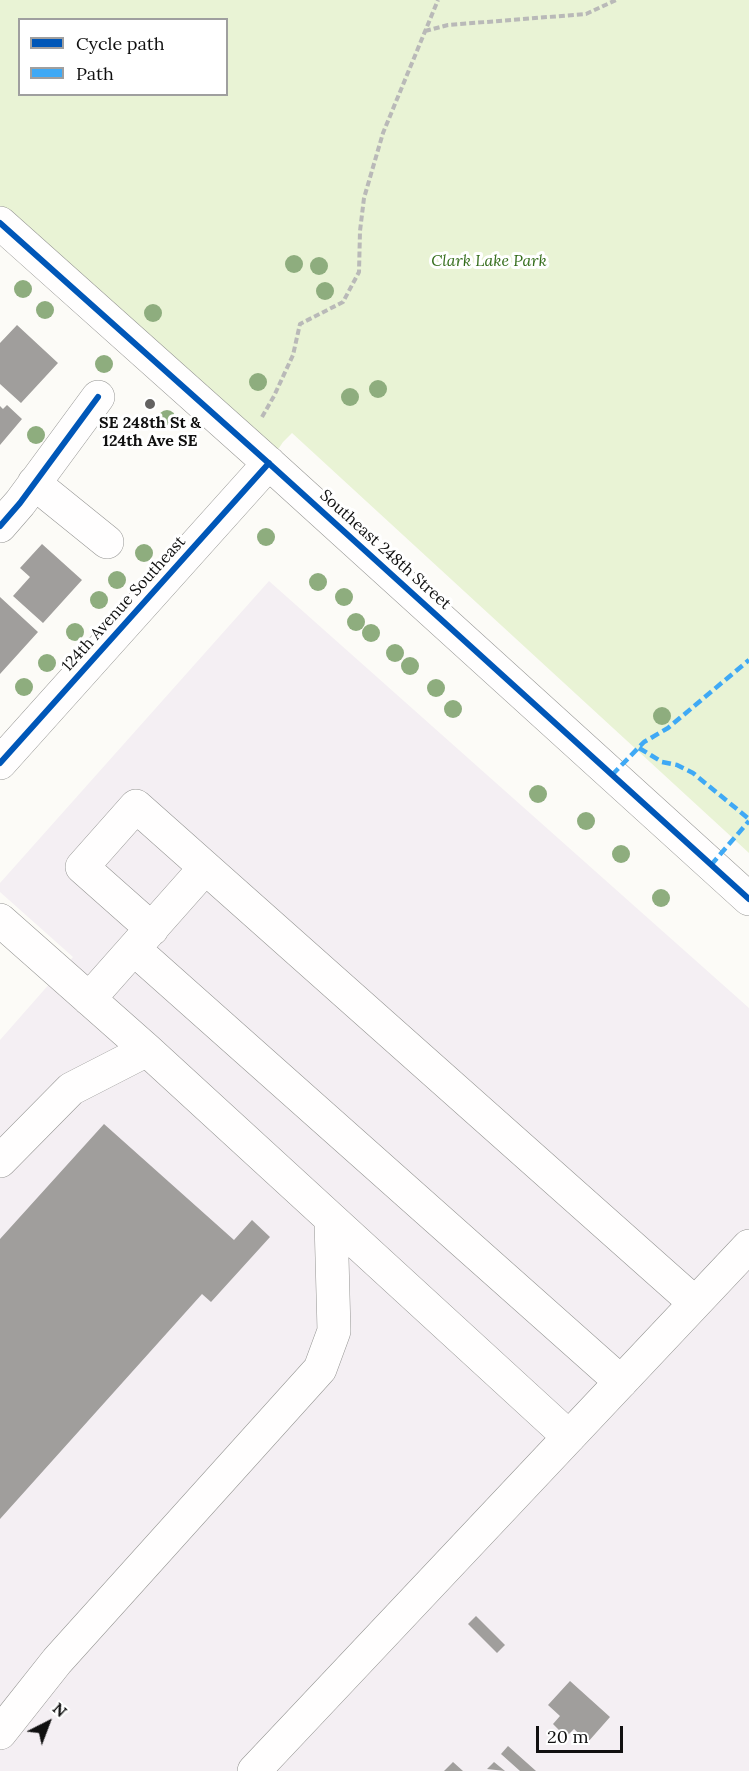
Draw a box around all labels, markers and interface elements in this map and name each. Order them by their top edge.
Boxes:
legend [18,18,228,96]
text: Cycle path [76,32,165,55]
text: Path [76,62,114,85]
park label: Clark Lake Park [431,251,547,271]
marker: SE 248th St & 124th Ave SE [143,397,157,411]
place label: SE 248th St & 124th Ave SE [99,413,201,451]
street label: Southeast 248th Street [316,486,454,614]
street label: 124th Avenue Southeast [58,532,190,676]
north arrow [18,1693,78,1753]
text: N [49,1698,71,1721]
scale bar [539,1714,626,1752]
text: 20 m [547,1725,589,1748]

